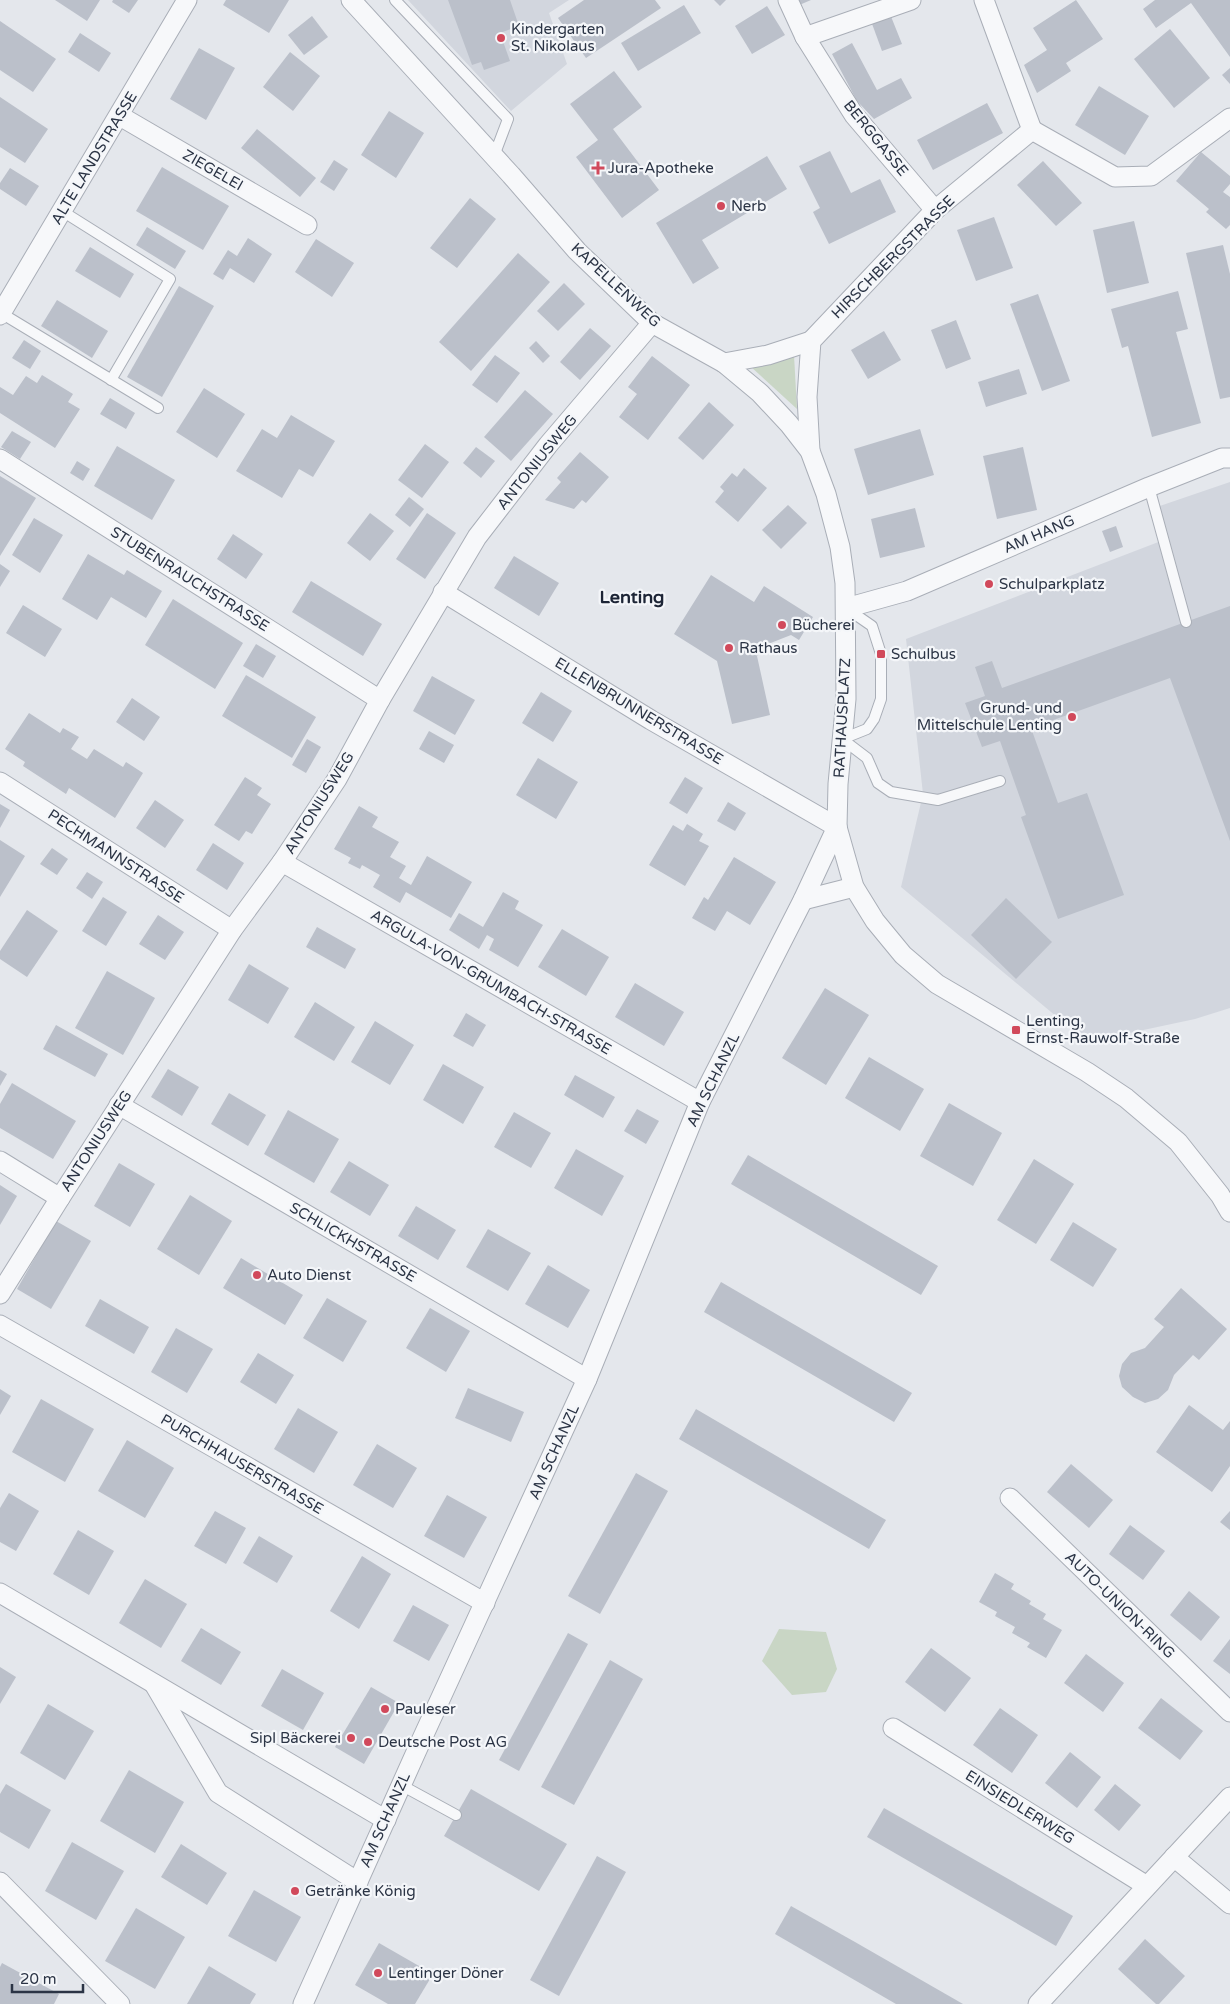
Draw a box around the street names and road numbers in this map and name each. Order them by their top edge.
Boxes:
street label: ALTE LANDSTRASSE [47,88,141,228]
street label: BERGGASSE [840,96,912,180]
street label: ZIEGELEI [180,146,246,194]
street label: HIRSCHBERGSTRASSE [828,192,958,322]
street label: KAPELLENWEG [568,239,664,331]
street label: ANTONIUSWEG [493,411,581,513]
street label: AM HANG [1001,511,1077,557]
street label: STUBENRAUCHSTRASSE [107,523,273,635]
street label: ELLENBRUNNERSTRASSE [552,654,726,768]
street label: RATHAUSPLATZ [830,657,854,779]
street label: ANTONIUSWEG [280,749,358,857]
street label: PECHMANNSTRASSE [45,805,187,907]
street label: ARGULA-VON-GRUMBACH-STRASSE [368,906,614,1058]
street label: AM SCHANZL [683,1030,744,1130]
street label: ANTONIUSWEG [57,1087,135,1195]
street label: SCHLICKHSTRASSE [286,1198,420,1286]
street label: AM SCHANZL [525,1401,583,1502]
street label: PURCHHAUSERSTRASSE [158,1410,326,1518]
street label: AUTO-UNION-RING [1061,1548,1179,1662]
street label: EINSIEDLERWEG [962,1766,1078,1848]
street label: AM SCHANZL [356,1769,414,1870]

